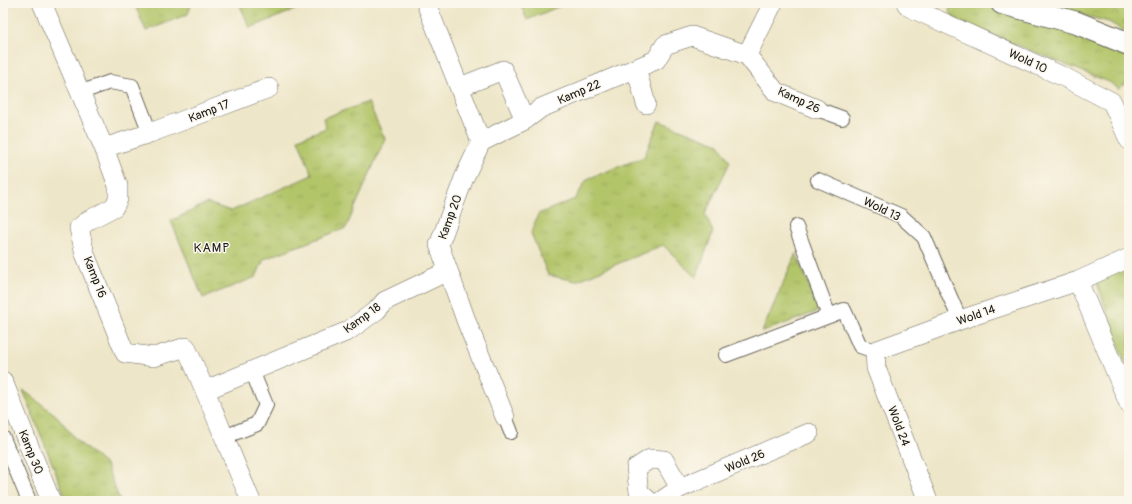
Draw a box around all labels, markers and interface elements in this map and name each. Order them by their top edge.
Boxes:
street label: Wold 10 [1006,46,1050,77]
street label: Kamp 22 [555,77,603,108]
street label: Kamp 26 [775,84,823,117]
street label: Kamp 17 [187,97,232,126]
street label: Kamp 20 [435,193,465,242]
street label: Wold 13 [861,194,903,225]
district label: KAMP [194,240,230,256]
street label: Kamp 16 [79,254,110,300]
street label: Kamp 18 [341,300,384,337]
street label: Wold 14 [955,302,997,329]
street label: Wold 24 [884,404,913,448]
street label: Kamp 30 [15,428,46,477]
street label: Wold 26 [723,446,767,477]

